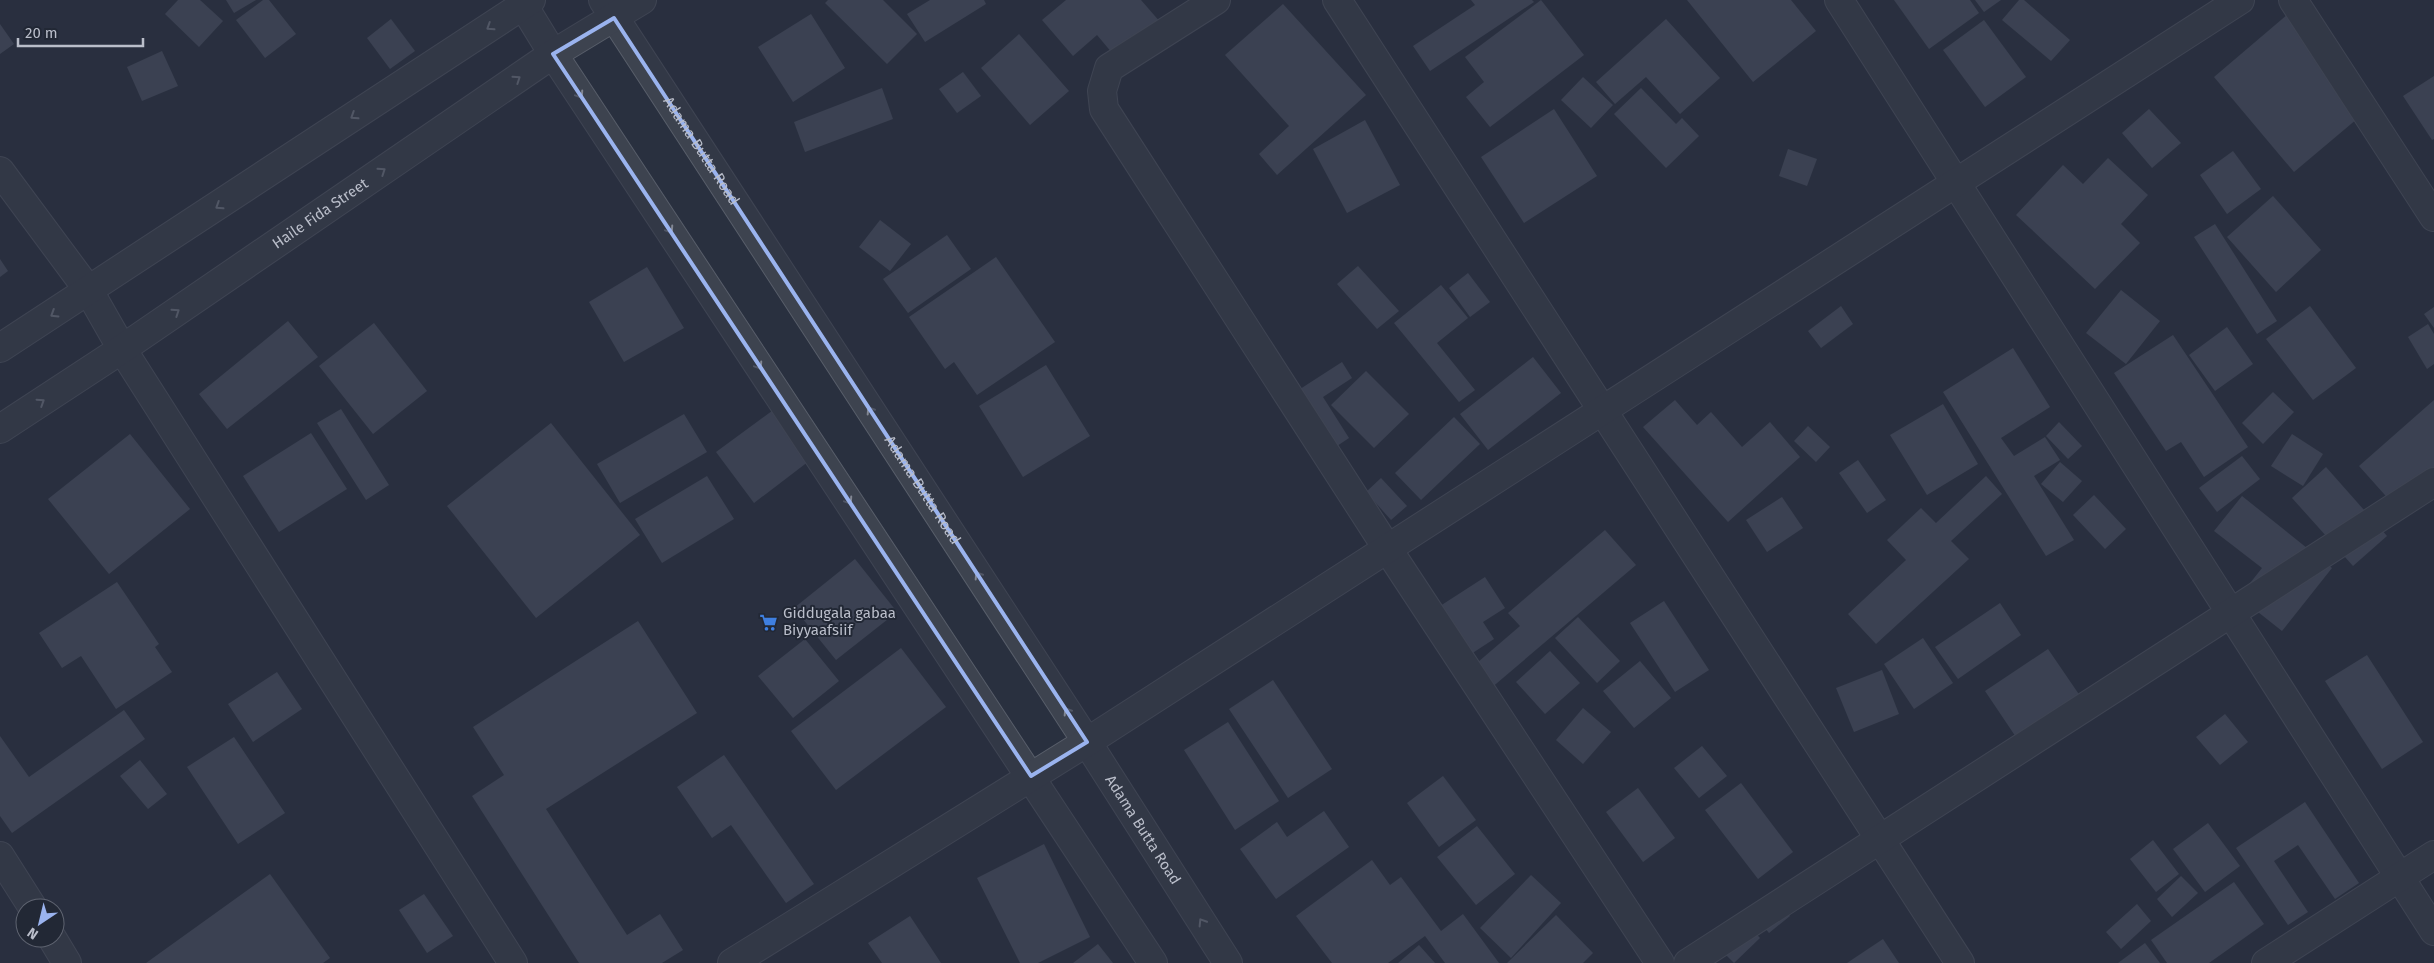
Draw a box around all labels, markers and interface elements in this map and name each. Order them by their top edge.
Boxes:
scale bar [18,15,142,47]
one-way arrow [486,20,495,30]
text: 20 m [25,24,58,42]
one-way arrow [511,76,520,85]
one-way arrow [574,89,583,99]
street label: Adama Butta Road [659,93,743,209]
one-way arrow [351,110,360,119]
one-way arrow [377,168,386,177]
street label: Haile Fida Street [269,174,372,252]
one-way arrow [215,199,224,209]
one-way arrow [664,225,673,234]
one-way arrow [50,307,59,317]
one-way arrow [170,309,180,318]
one-way arrow [753,361,763,370]
one-way arrow [35,399,44,408]
one-way arrow [867,406,876,416]
street label: Adama Butta Road [881,432,965,548]
one-way arrow [843,496,852,505]
one-way arrow [975,572,984,581]
place label: Giddugala gabaa Biyyaafsiif [783,604,896,639]
supermarket icon: Giddugala gabaa Biyyaafsiif [759,612,779,632]
one-way arrow [1064,708,1073,717]
street label: Adama Butta Road [1101,772,1185,888]
north arrow [15,898,65,948]
one-way arrow [1198,918,1208,927]
text: N [24,924,42,943]

